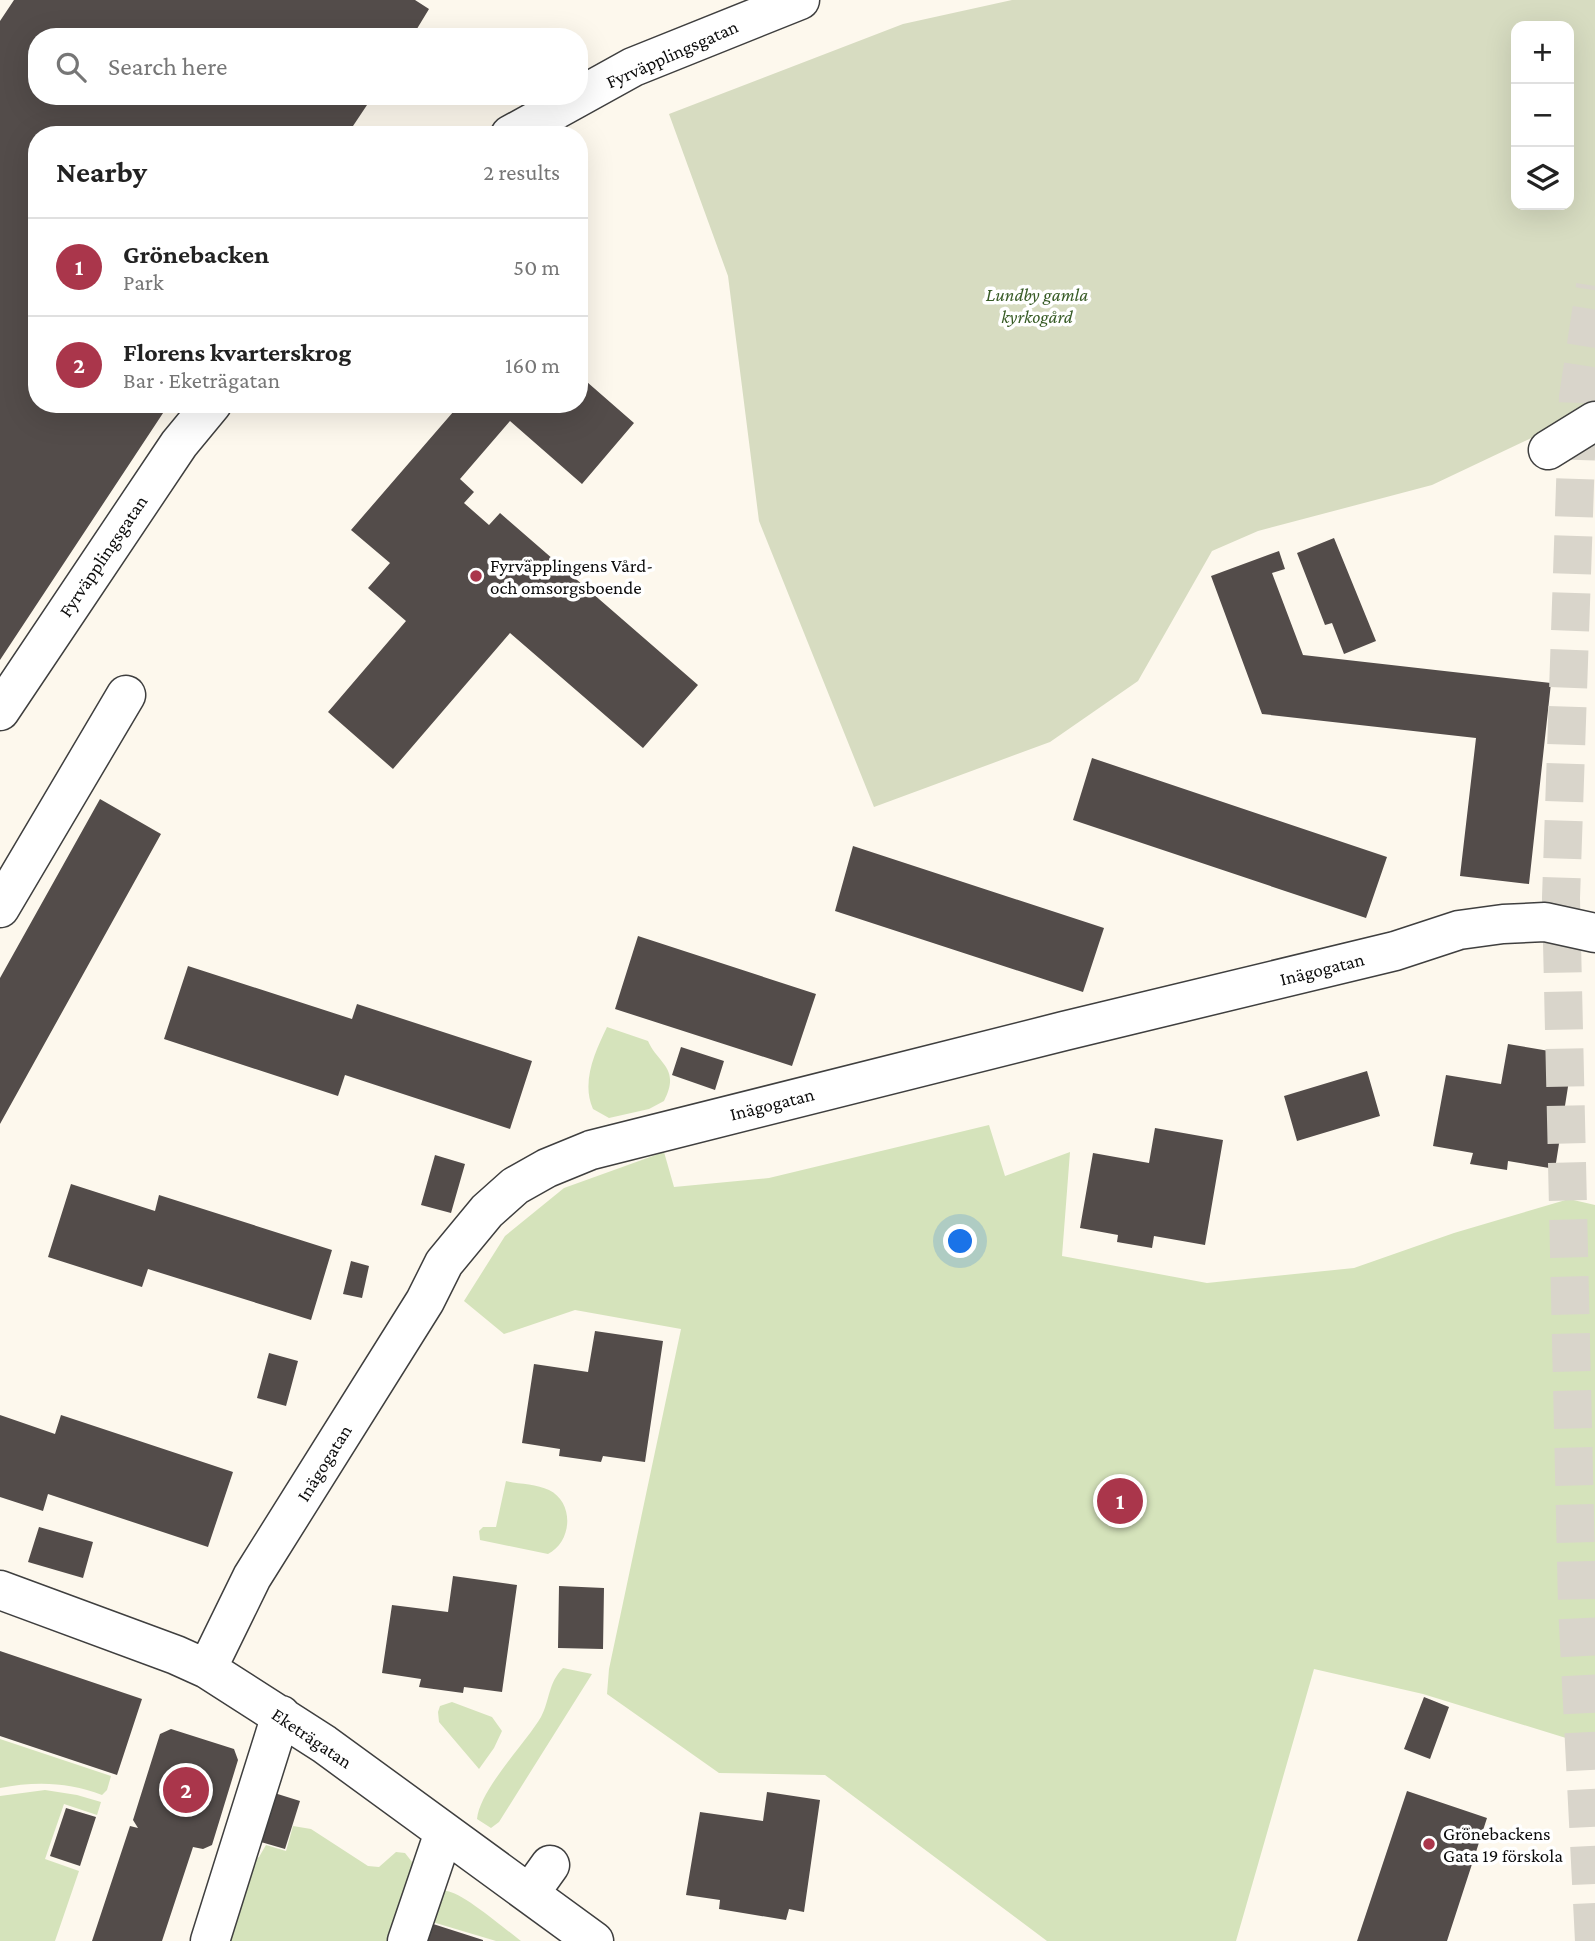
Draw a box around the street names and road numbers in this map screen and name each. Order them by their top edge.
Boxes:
street label: Fyrväpplingsgatan [603,16,741,92]
street label: Fyrväpplingsgatan [55,491,151,621]
street label: Inägogatan [1278,948,1366,990]
street label: Inägogatan [728,1083,816,1125]
street label: Inägogatan [292,1421,356,1505]
street label: Eketrägatan [268,1704,356,1772]

